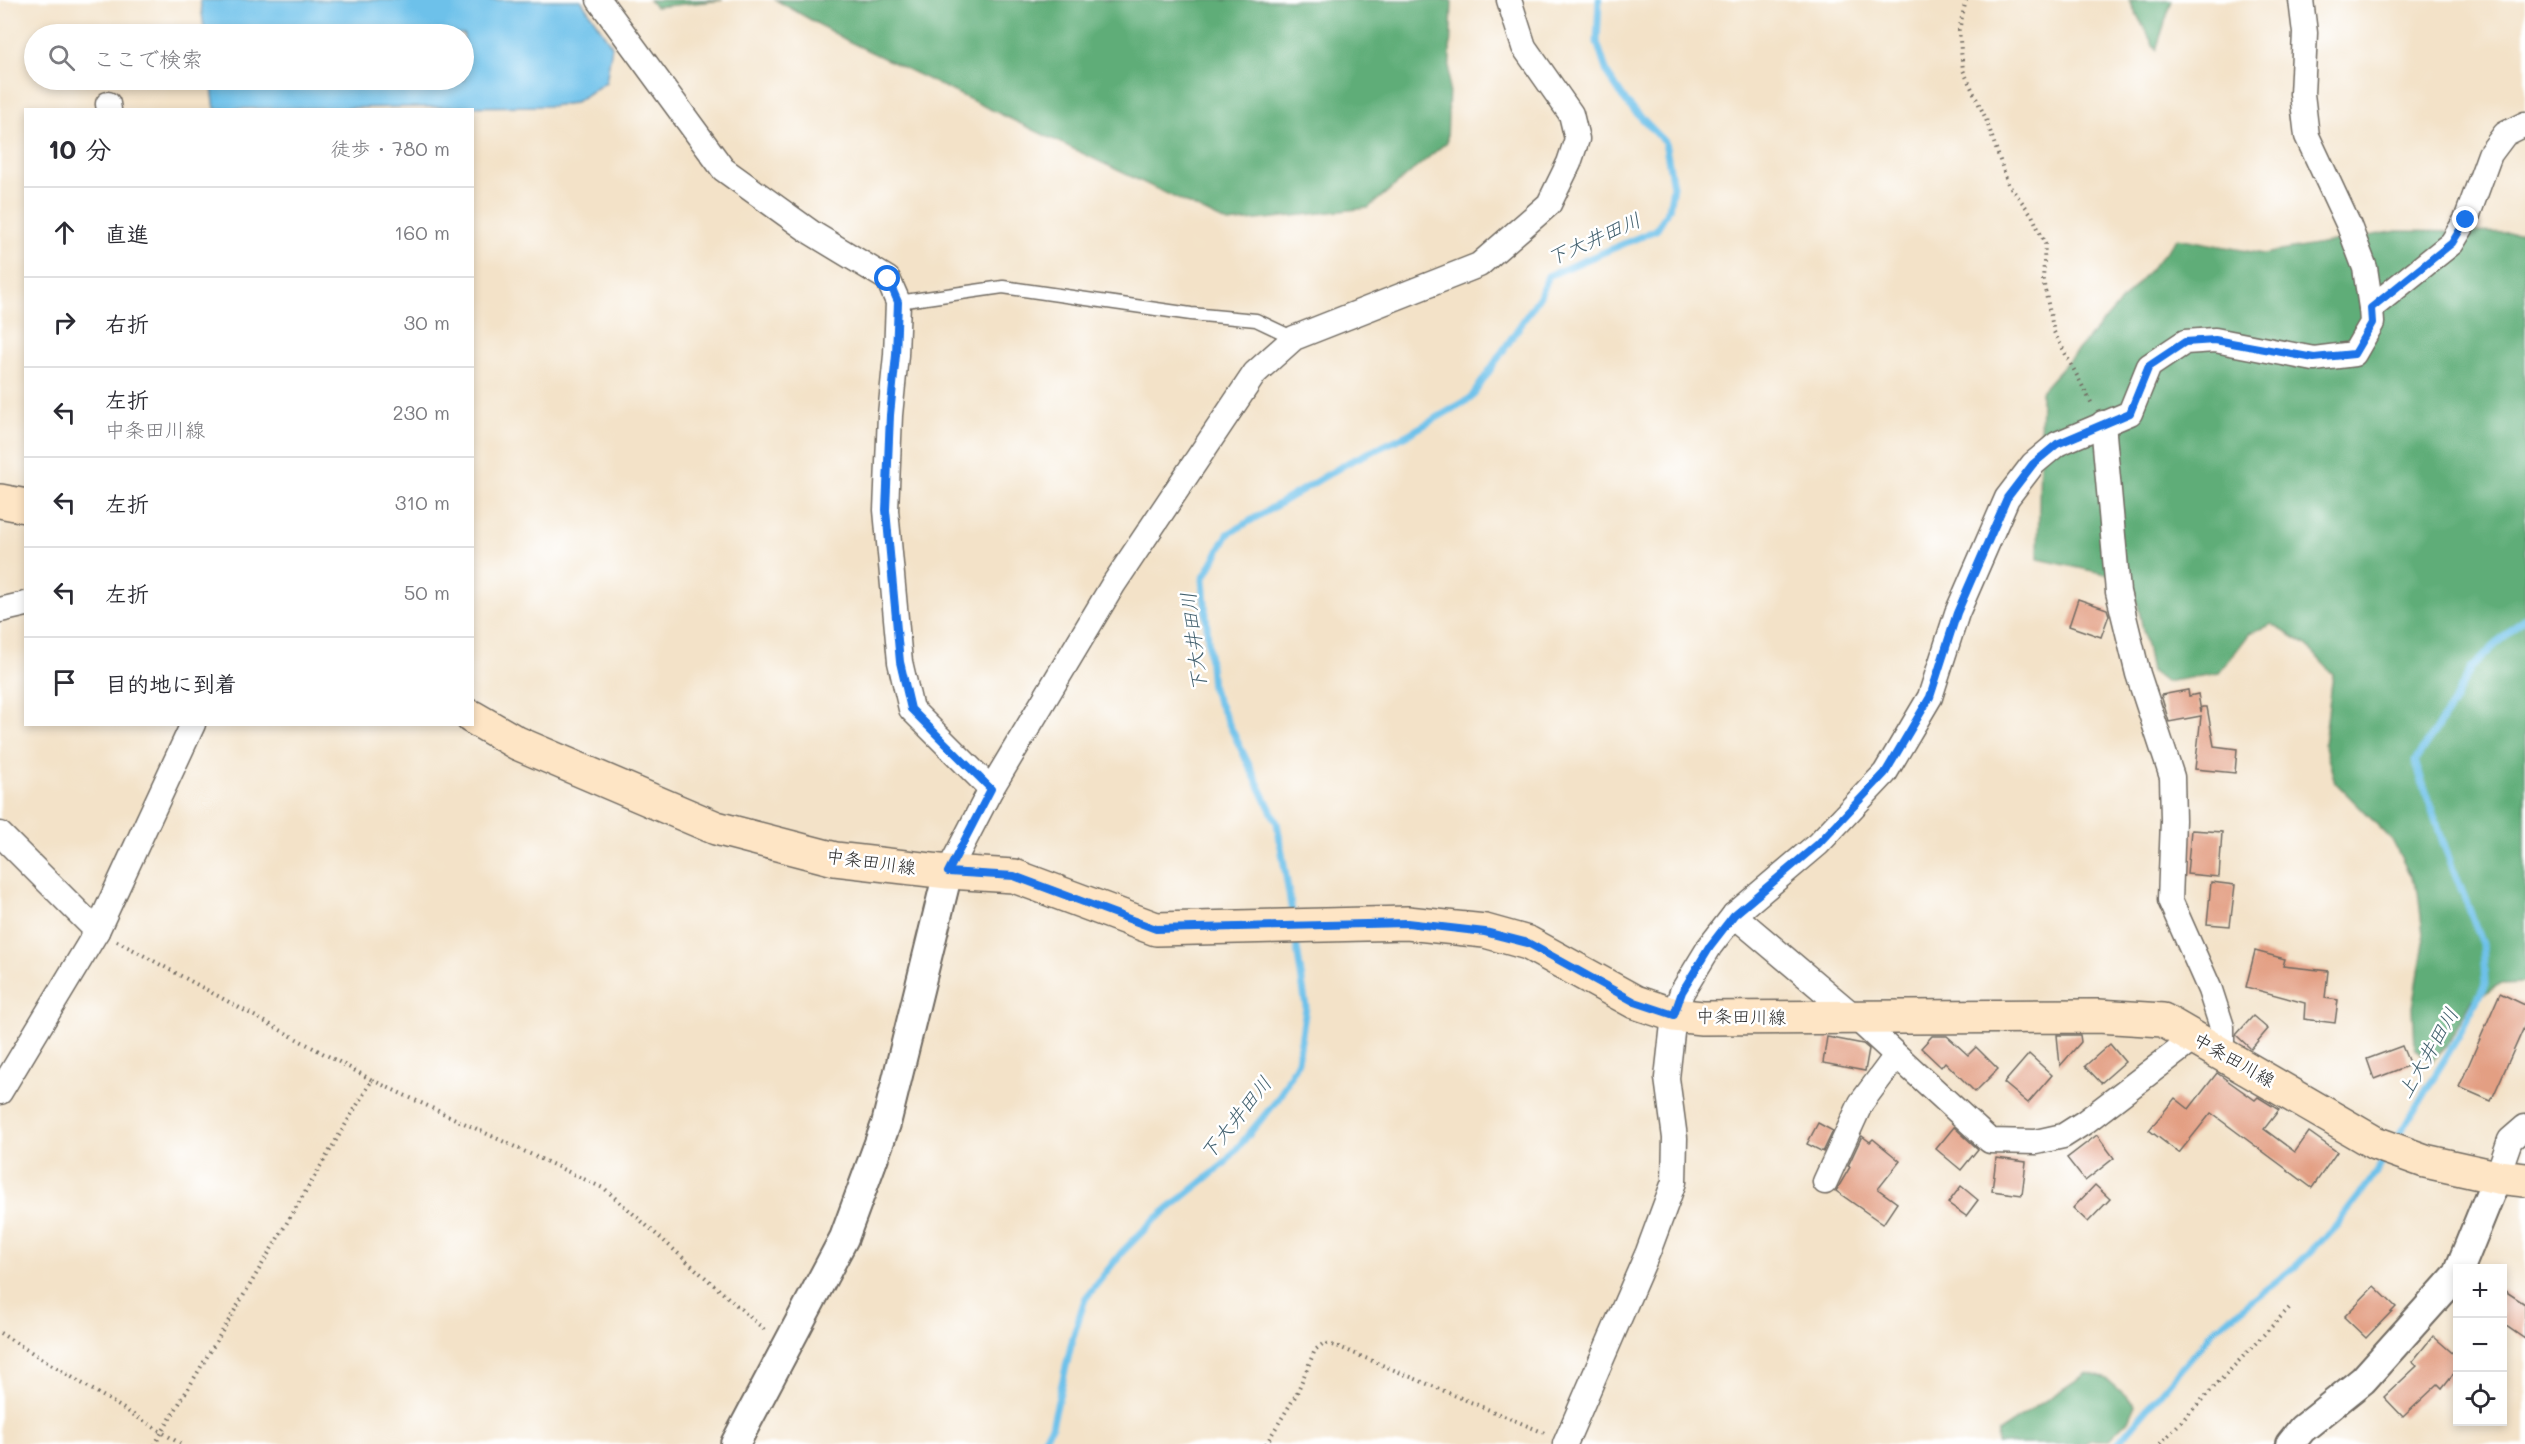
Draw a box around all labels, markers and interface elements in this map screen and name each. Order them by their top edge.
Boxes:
search box [24,24,474,90]
icon: search [45,41,78,74]
text: ここで検索 [93,44,203,73]
text: 10 分 [48,132,112,166]
text: 徒歩 · 780 m [331,135,450,161]
water label: 下大井田川 [1543,206,1645,270]
route end [2452,206,2478,232]
icon: ahead [48,216,81,249]
text: 直進 [105,219,149,248]
text: 160 m [394,219,450,245]
route start [874,265,900,291]
icon: right [48,306,81,339]
text: 右折 [105,309,149,338]
text: 30 m [404,309,450,335]
text: 左折 [105,385,149,414]
icon: left [48,396,81,429]
text: 230 m [392,399,450,425]
text: 中条田川線 [105,416,205,442]
icon: left [48,486,81,519]
text: 左折 [105,489,149,518]
text: 310 m [395,489,450,515]
icon: left [48,576,81,609]
text: 左折 [105,579,149,608]
text: 50 m [404,579,450,605]
water label: 下大井田川 [1174,591,1212,693]
icon: arrive [48,666,81,699]
text: 目的地に到着 [105,669,237,698]
street label: 中条田川線 [825,843,917,879]
street label: 中条田川線 [1696,1003,1786,1029]
water label: 上大井田川 [2391,1003,2463,1102]
street label: 中条田川線 [2190,1026,2279,1092]
water label: 下大井田川 [1194,1070,1277,1164]
map controls [2453,1264,2507,1426]
button: + [2453,1264,2507,1318]
button: − [2453,1318,2507,1372]
button: locate [2453,1372,2507,1426]

